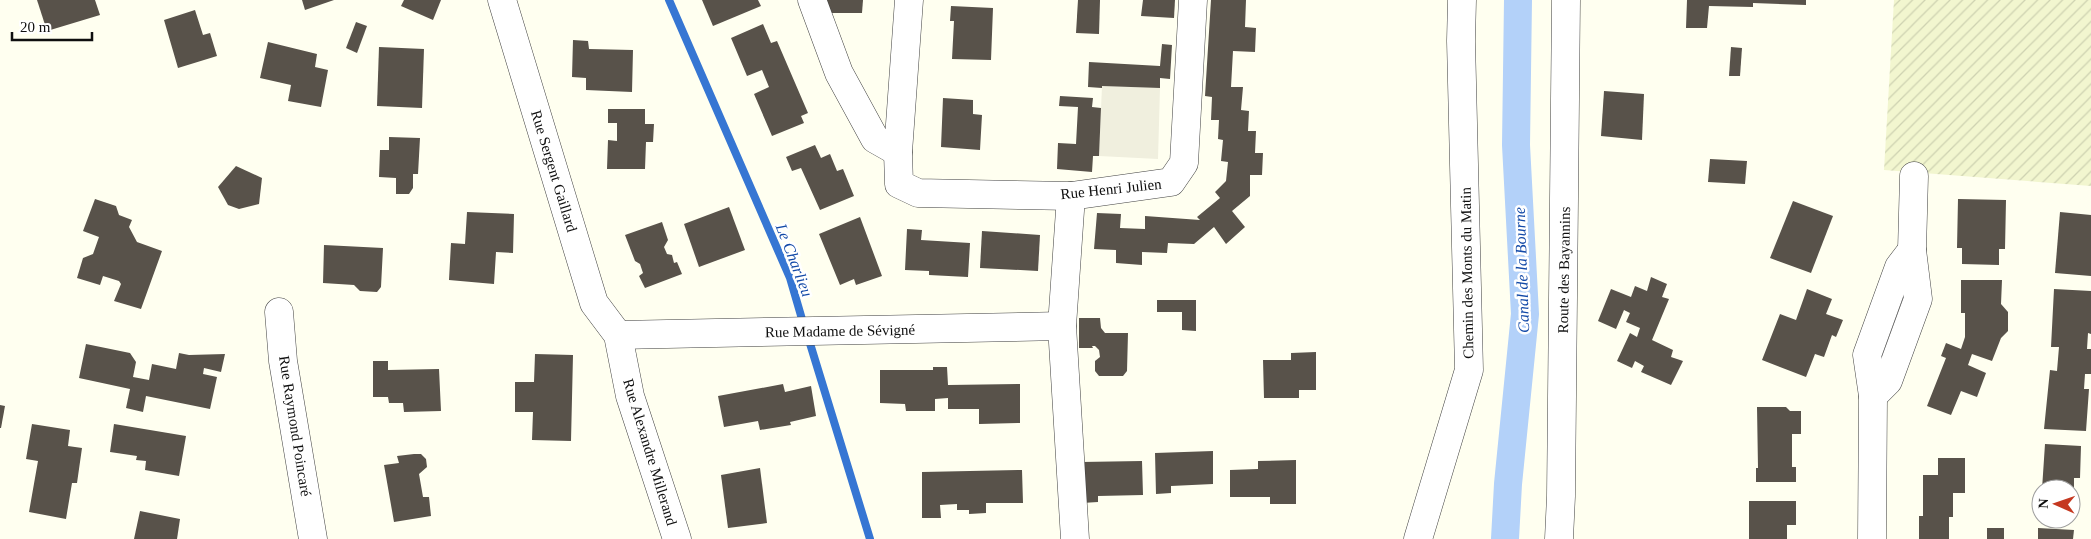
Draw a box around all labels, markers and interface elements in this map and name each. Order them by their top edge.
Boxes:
scale bar [12,10,92,42]
text: 20 m [20,19,51,35]
street label: Rue Sergent Gaillard [528,108,580,234]
street label: Rue Henri Julien [1060,176,1163,202]
street label: Chemin des Monts du Matin [1457,187,1476,359]
street label: Route des Bayannins [1555,206,1573,333]
water label: Canal de la Bourne [1511,207,1532,333]
water label: Le Charlieu [772,220,816,299]
street label: Rue Madame de Sévigné [765,322,916,340]
street label: Rue Raymond Poincaré [276,354,314,498]
street label: Rue Alexandre Millerand [620,377,680,528]
north arrow [2031,479,2081,529]
text: N [2036,498,2051,509]

